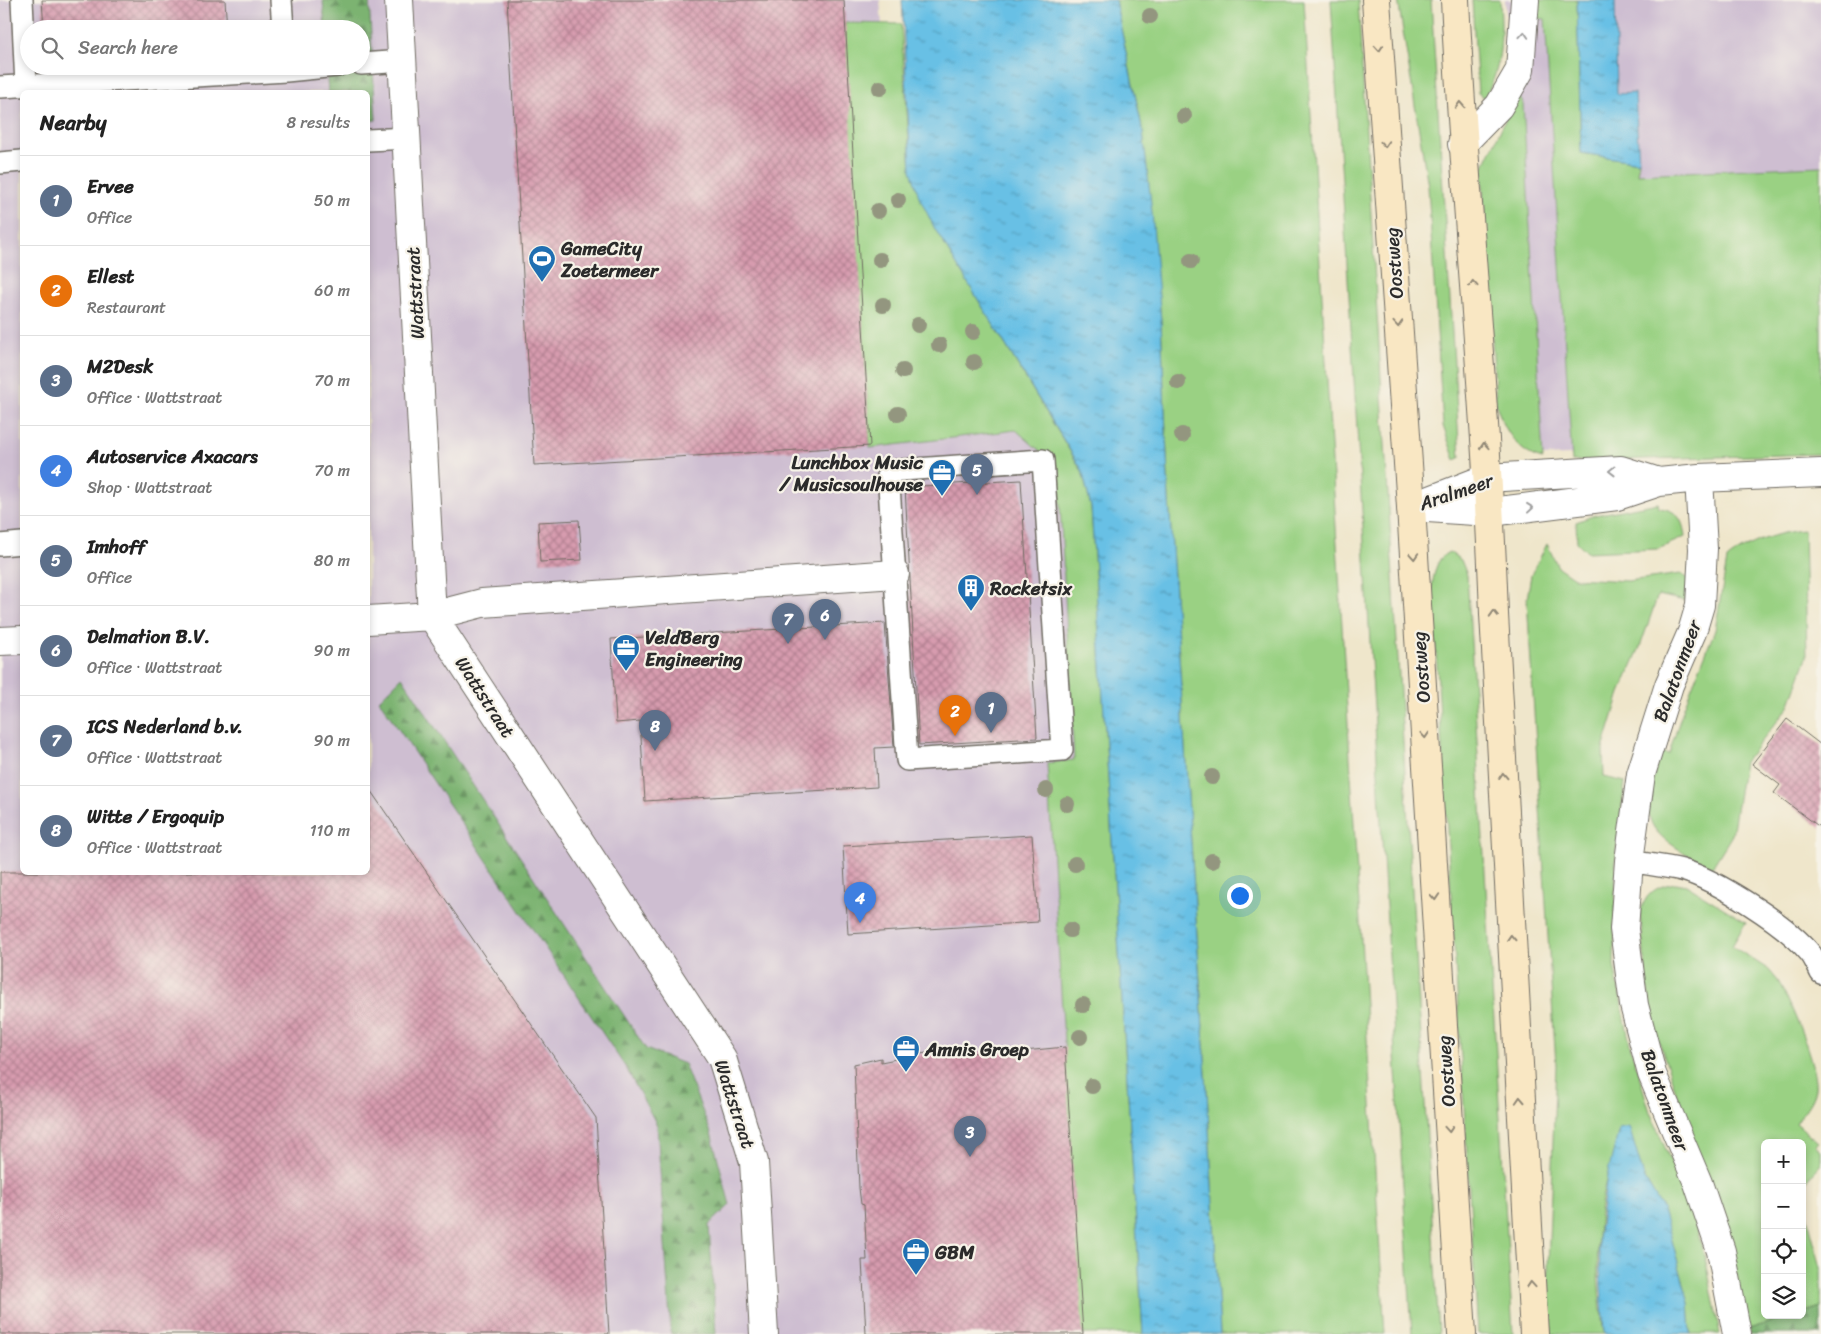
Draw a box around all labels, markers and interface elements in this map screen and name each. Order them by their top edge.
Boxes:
search box [20,20,370,75]
text: Search here [78,31,178,64]
one-way arrow [1518,31,1529,39]
icon: search [38,34,66,62]
one-way arrow [1373,44,1384,52]
one-way arrow [1455,100,1466,108]
text: Nearby [40,104,106,142]
text: 8 results [287,108,350,137]
one-way arrow [1380,141,1391,149]
text: Ervee [87,170,134,203]
text: 1 [53,186,59,215]
text: 50 m [314,186,350,215]
text: Office [87,203,132,232]
street label: Oostweg [1375,226,1413,300]
place label: GameCity Zoetermeer [560,232,660,287]
sports icon: GameCity Zoetermeer [527,244,557,283]
street label: Wattstraat [396,246,434,340]
text: Ellest [87,260,134,293]
text: 2 [51,276,61,305]
text: 60 m [314,276,350,305]
one-way arrow [1467,280,1478,288]
text: Restaurant [87,293,166,322]
one-way arrow [1392,320,1403,328]
text: M2Desk [87,350,153,383]
text: 3 [52,366,60,395]
text: 70 m [314,366,350,395]
text: Office · Wattstraat [87,383,222,412]
text: Autoservice Axacars [87,440,258,473]
one-way arrow [1479,442,1490,450]
place label: Lunchbox Music / Musicsoulhouse [778,446,924,501]
pin: 5 [961,454,993,495]
text: 4 [51,456,61,485]
text: 70 m [314,456,350,485]
office icon: Lunchbox Music / Musicsoulhouse [927,458,957,497]
street label: Aralmeer [1414,464,1499,520]
one-way arrow [1608,465,1616,476]
text: Shop · Wattstraat [87,473,212,502]
one-way arrow [1526,503,1534,514]
text: Imhoff [87,530,146,563]
text: 5 [51,546,61,575]
text: 80 m [314,546,350,575]
one-way arrow [1409,552,1420,560]
text: Office [87,563,132,592]
place label: Rocketsix [989,572,1073,605]
building icon: Rocketsix [956,573,986,612]
pin: 6 [809,599,841,640]
pin: 7 [772,603,804,644]
one-way arrow [1489,609,1500,617]
street label: Balatonmeer [1643,614,1711,727]
text: Delmation B.V. [87,620,210,653]
place label: VeldBerg Engineering [645,621,743,676]
street label: Oostweg [1402,630,1440,704]
office icon: VeldBerg Engineering [611,633,641,672]
text: 6 [51,636,61,665]
text: 90 m [314,636,350,665]
street label: Wattstraat [446,649,524,745]
text: Office · Wattstraat [87,653,222,682]
pin: 1 [975,692,1007,733]
pin: 2 [939,695,971,736]
text: ICS Nederland b.v. [87,710,243,743]
pin: 8 [639,710,671,751]
text: 7 [51,726,61,755]
text: 90 m [314,726,350,755]
one-way arrow [1420,731,1431,739]
text: Office · Wattstraat [87,743,222,772]
one-way arrow [1497,772,1508,780]
text: Witte / Ergoquip [87,800,224,833]
text: 8 [51,816,61,845]
text: 110 m [310,816,350,845]
text: Office · Wattstraat [87,833,222,862]
pin: 4 [844,882,876,923]
your location [1227,883,1253,909]
one-way arrow [1430,894,1441,902]
one-way arrow [1506,934,1517,942]
place label: Amnis Groep [924,1033,1030,1066]
office icon: Amnis Groep [891,1034,921,1073]
street label: Oostweg [1427,1034,1465,1108]
street label: Balatonmeer [1631,1044,1699,1157]
street label: Wattstraat [705,1055,765,1153]
one-way arrow [1515,1096,1525,1104]
pin: 3 [954,1116,986,1157]
one-way arrow [1444,1126,1455,1134]
map controls [1761,1139,1806,1319]
button: + [1761,1139,1806,1184]
button: − [1761,1184,1806,1229]
button: locate [1761,1229,1806,1274]
place label: GBM [934,1236,975,1269]
office icon: GBM [901,1237,931,1276]
button: layers [1761,1274,1806,1319]
one-way arrow [1526,1281,1537,1289]

